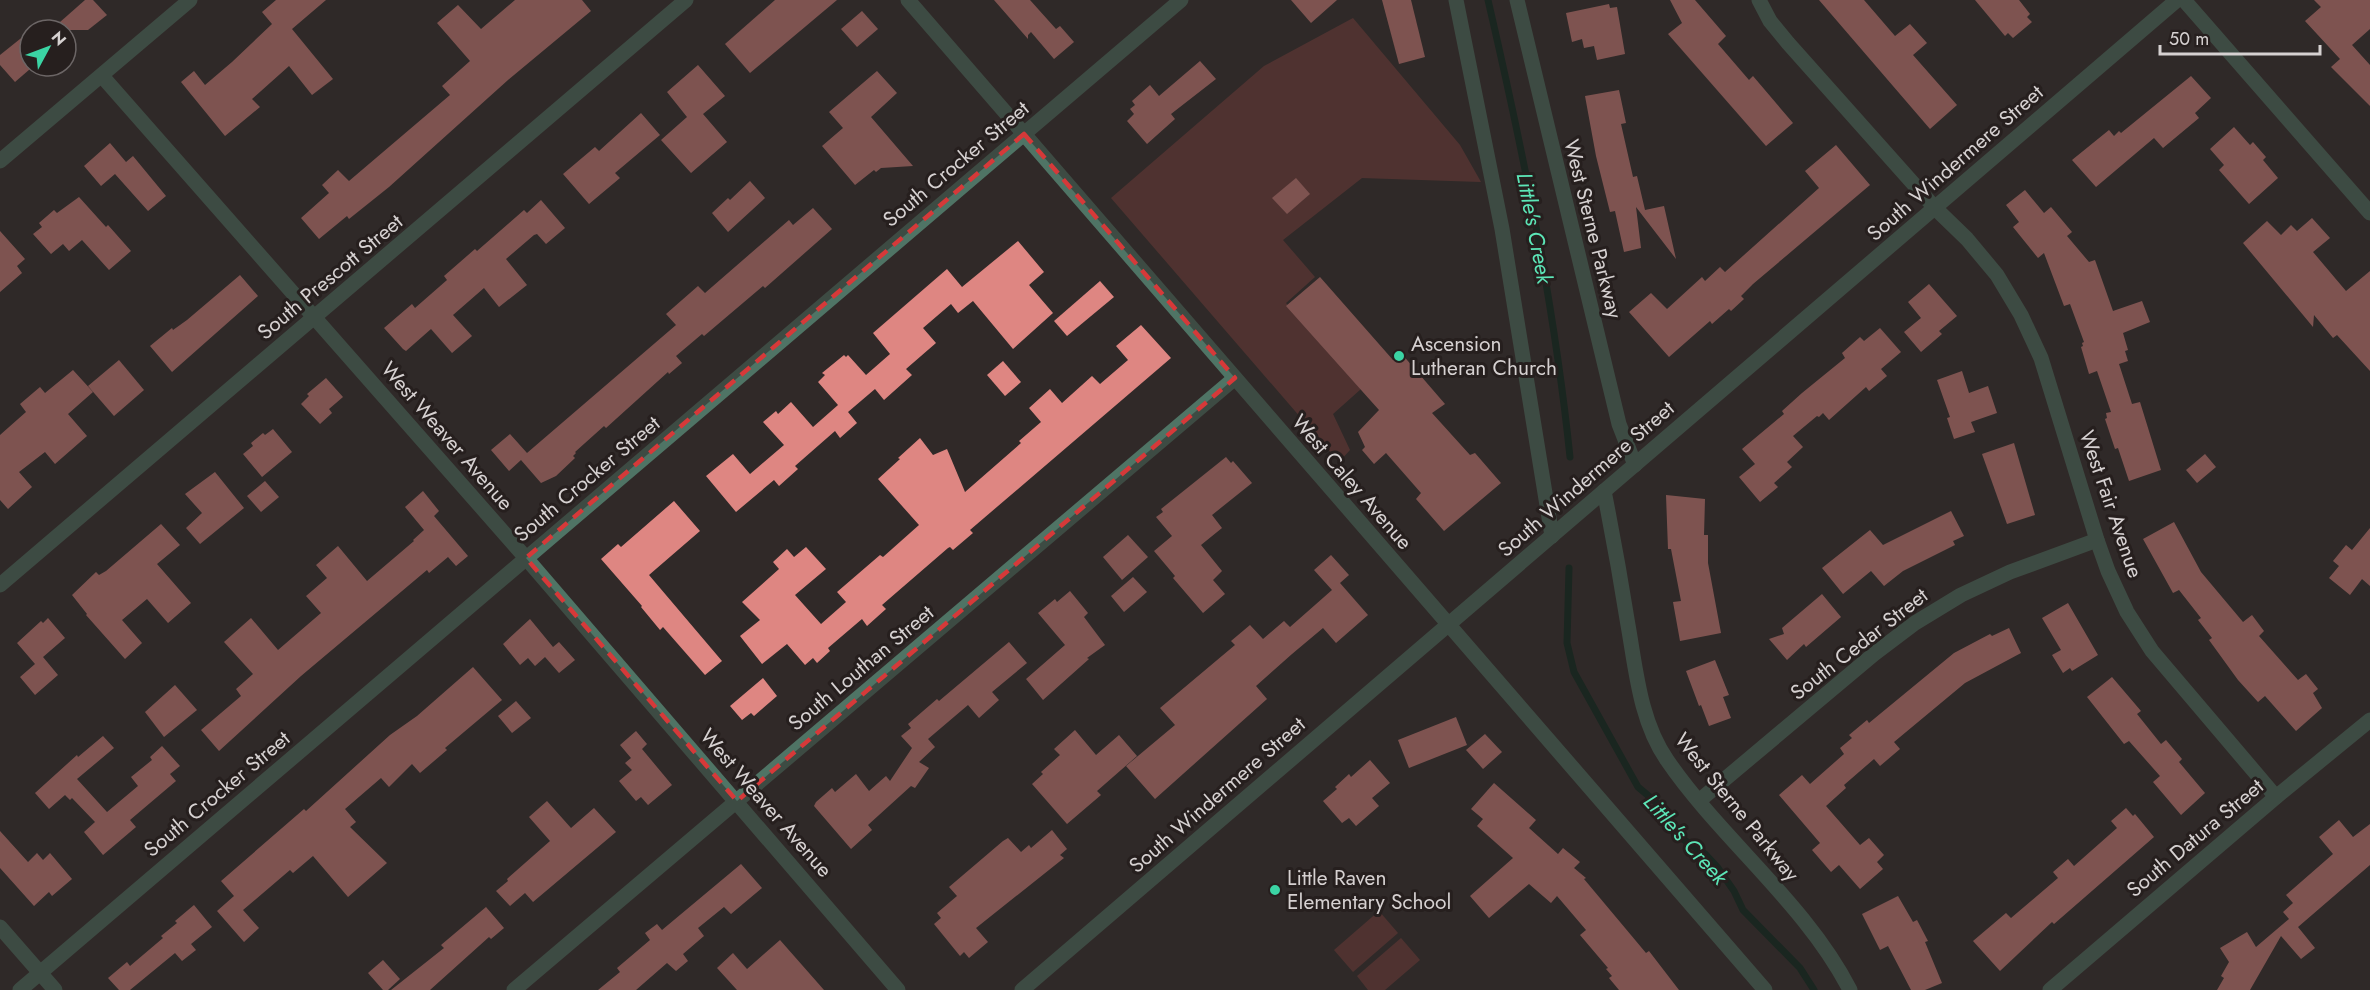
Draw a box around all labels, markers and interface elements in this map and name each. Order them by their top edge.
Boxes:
north arrow [18,18,78,78]
scale bar [2160,18,2320,56]
text: N [46,26,72,51]
text: 50 m [2169,26,2209,52]
street label: South Windermere Street [1860,78,2050,248]
street label: South Crocker Street [876,94,1036,234]
street label: West Sterne Parkway [1556,136,1630,322]
water label: Little's Creek [1509,170,1562,288]
street label: South Prescott Street [251,207,409,347]
place label: Ascension Lutheran Church [1411,329,1557,383]
marker: Ascension Lutheran Church [1392,349,1406,363]
street label: West Weaver Avenue [374,355,520,517]
street label: South Windermere Street [1491,394,1681,564]
street label: West Caley Avenue [1285,408,1419,556]
street label: South Crocker Street [507,409,667,549]
street label: West Fair Avenue [2072,426,2150,582]
street label: South Cedar Street [1784,581,1934,707]
street label: South Louthan Street [782,598,940,738]
street label: South Windermere Street [1122,710,1312,880]
street label: West Weaver Avenue [693,722,839,884]
street label: South Crocker Street [137,724,297,864]
street label: West Sterne Parkway [1668,726,1807,888]
street label: South Datura Street [2120,772,2270,904]
water label: Little's Creek [1636,786,1737,893]
place label: Little Raven Elementary School [1287,863,1451,917]
marker: Little Raven Elementary School [1268,883,1282,897]

